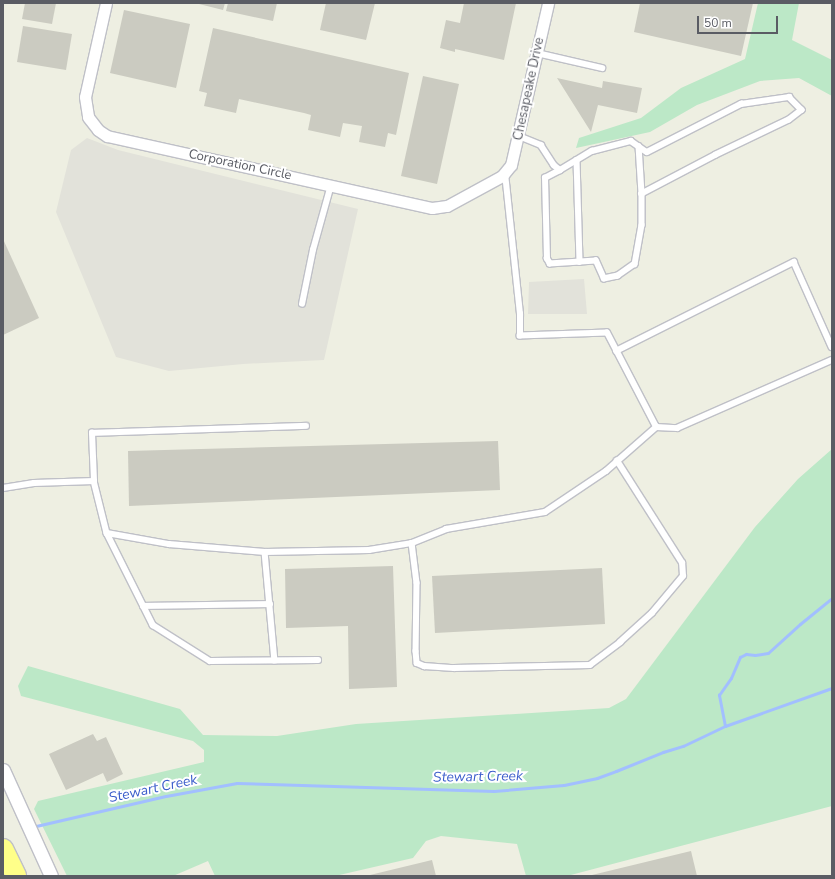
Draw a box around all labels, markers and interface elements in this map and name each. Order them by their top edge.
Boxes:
scale bar [699,8,780,34]
text: 50 m [704,15,732,31]
street label: Chesapeake Drive [510,36,548,142]
street label: Corporation Circle [187,146,293,184]
water label: Stewart Creek [433,768,523,786]
water label: Stewart Creek [107,771,199,807]

